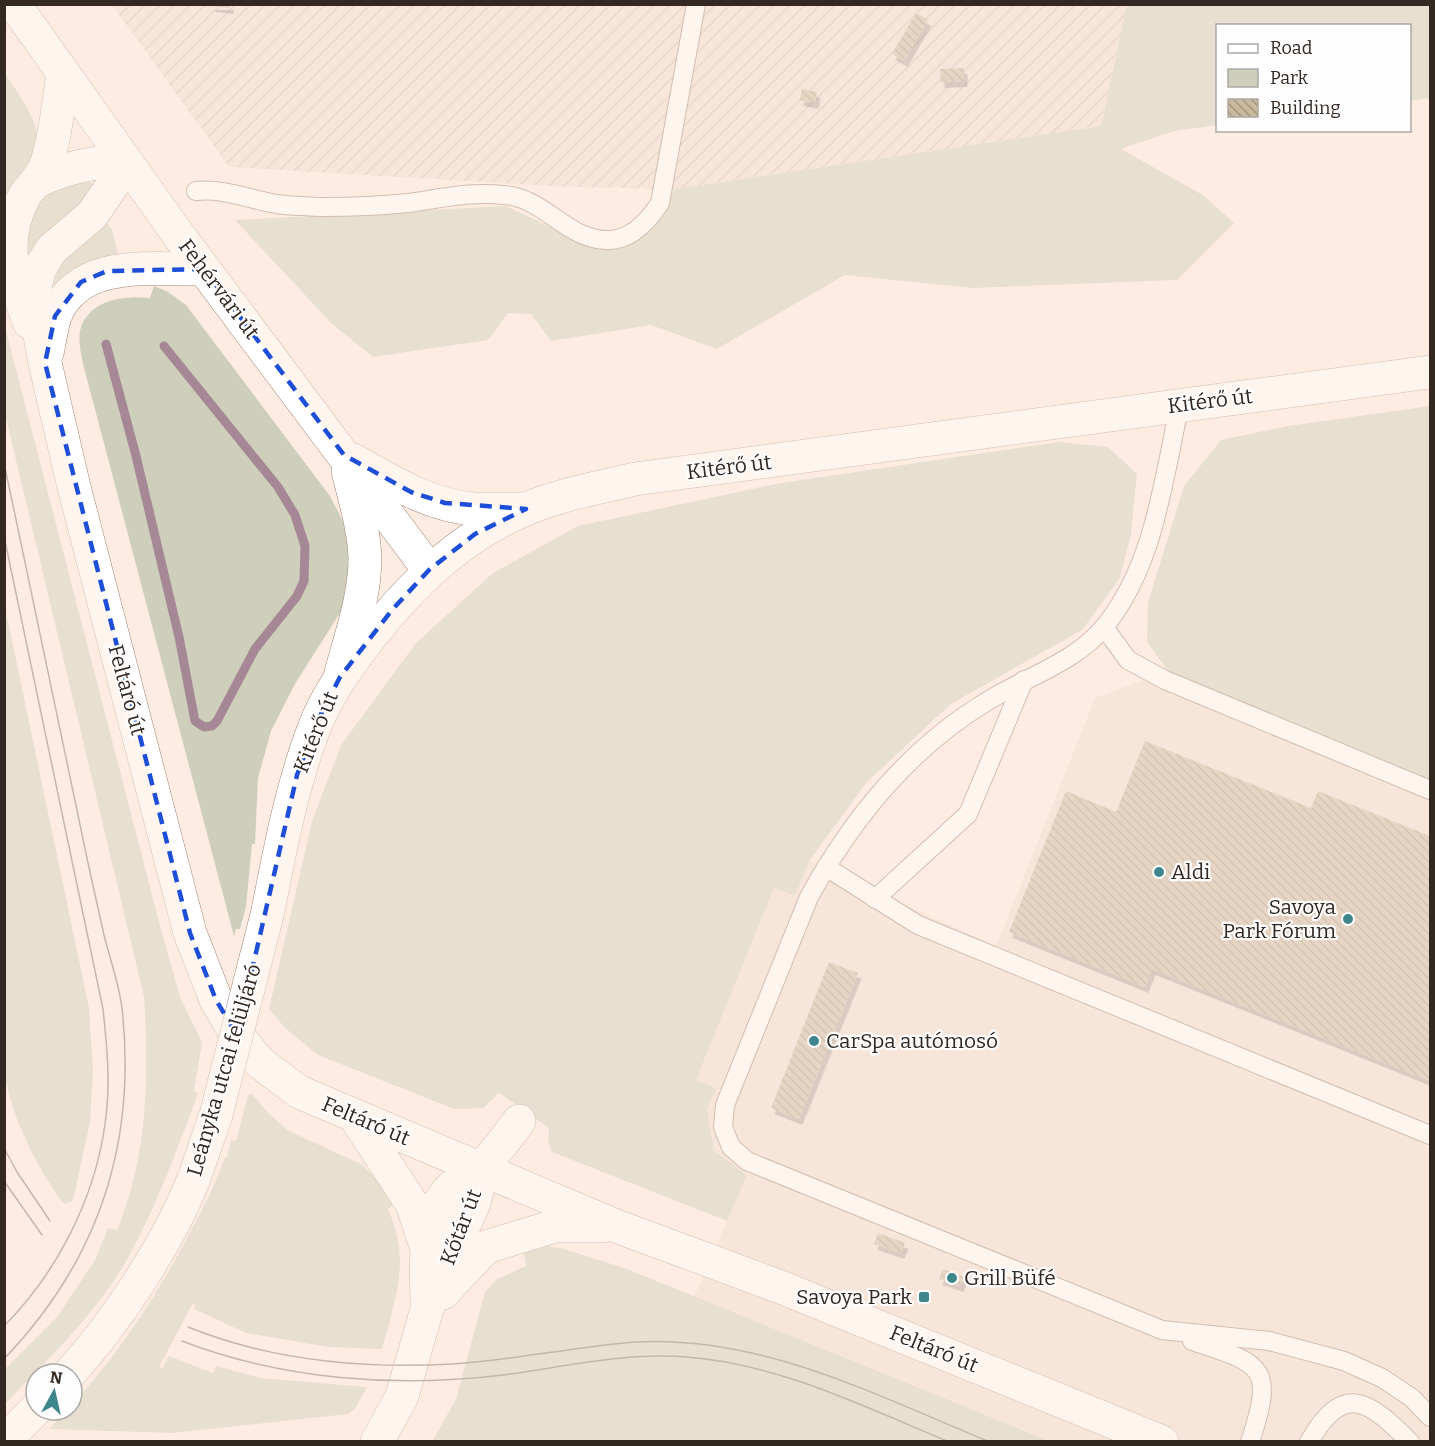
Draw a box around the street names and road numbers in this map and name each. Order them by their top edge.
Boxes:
street label: Fehérvári út [173,234,265,344]
street label: Kitérő út [1166,383,1254,419]
street label: Kitérő út [685,449,773,485]
street label: Feltáró út [102,642,152,739]
street label: Kitérő út [288,687,344,776]
street label: Leányka utcai felüljáró [181,961,267,1179]
street label: Feltáró út [318,1091,414,1151]
street label: Kőtár út [435,1185,487,1269]
street label: Feltáró út [886,1320,982,1379]

